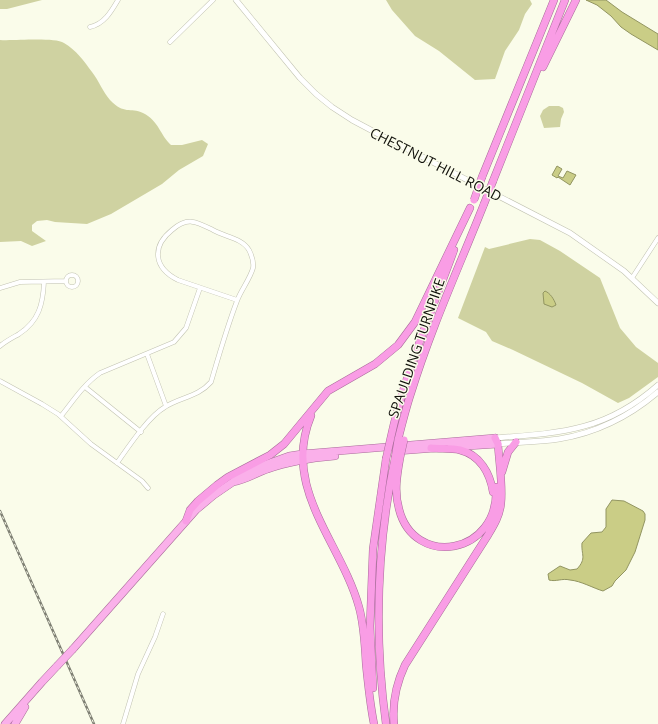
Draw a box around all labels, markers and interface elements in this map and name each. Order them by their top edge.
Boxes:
street label: CHESTNUT HILL ROAD [367,123,505,205]
street label: SPAULDING TURNPIKE [383,276,449,420]

